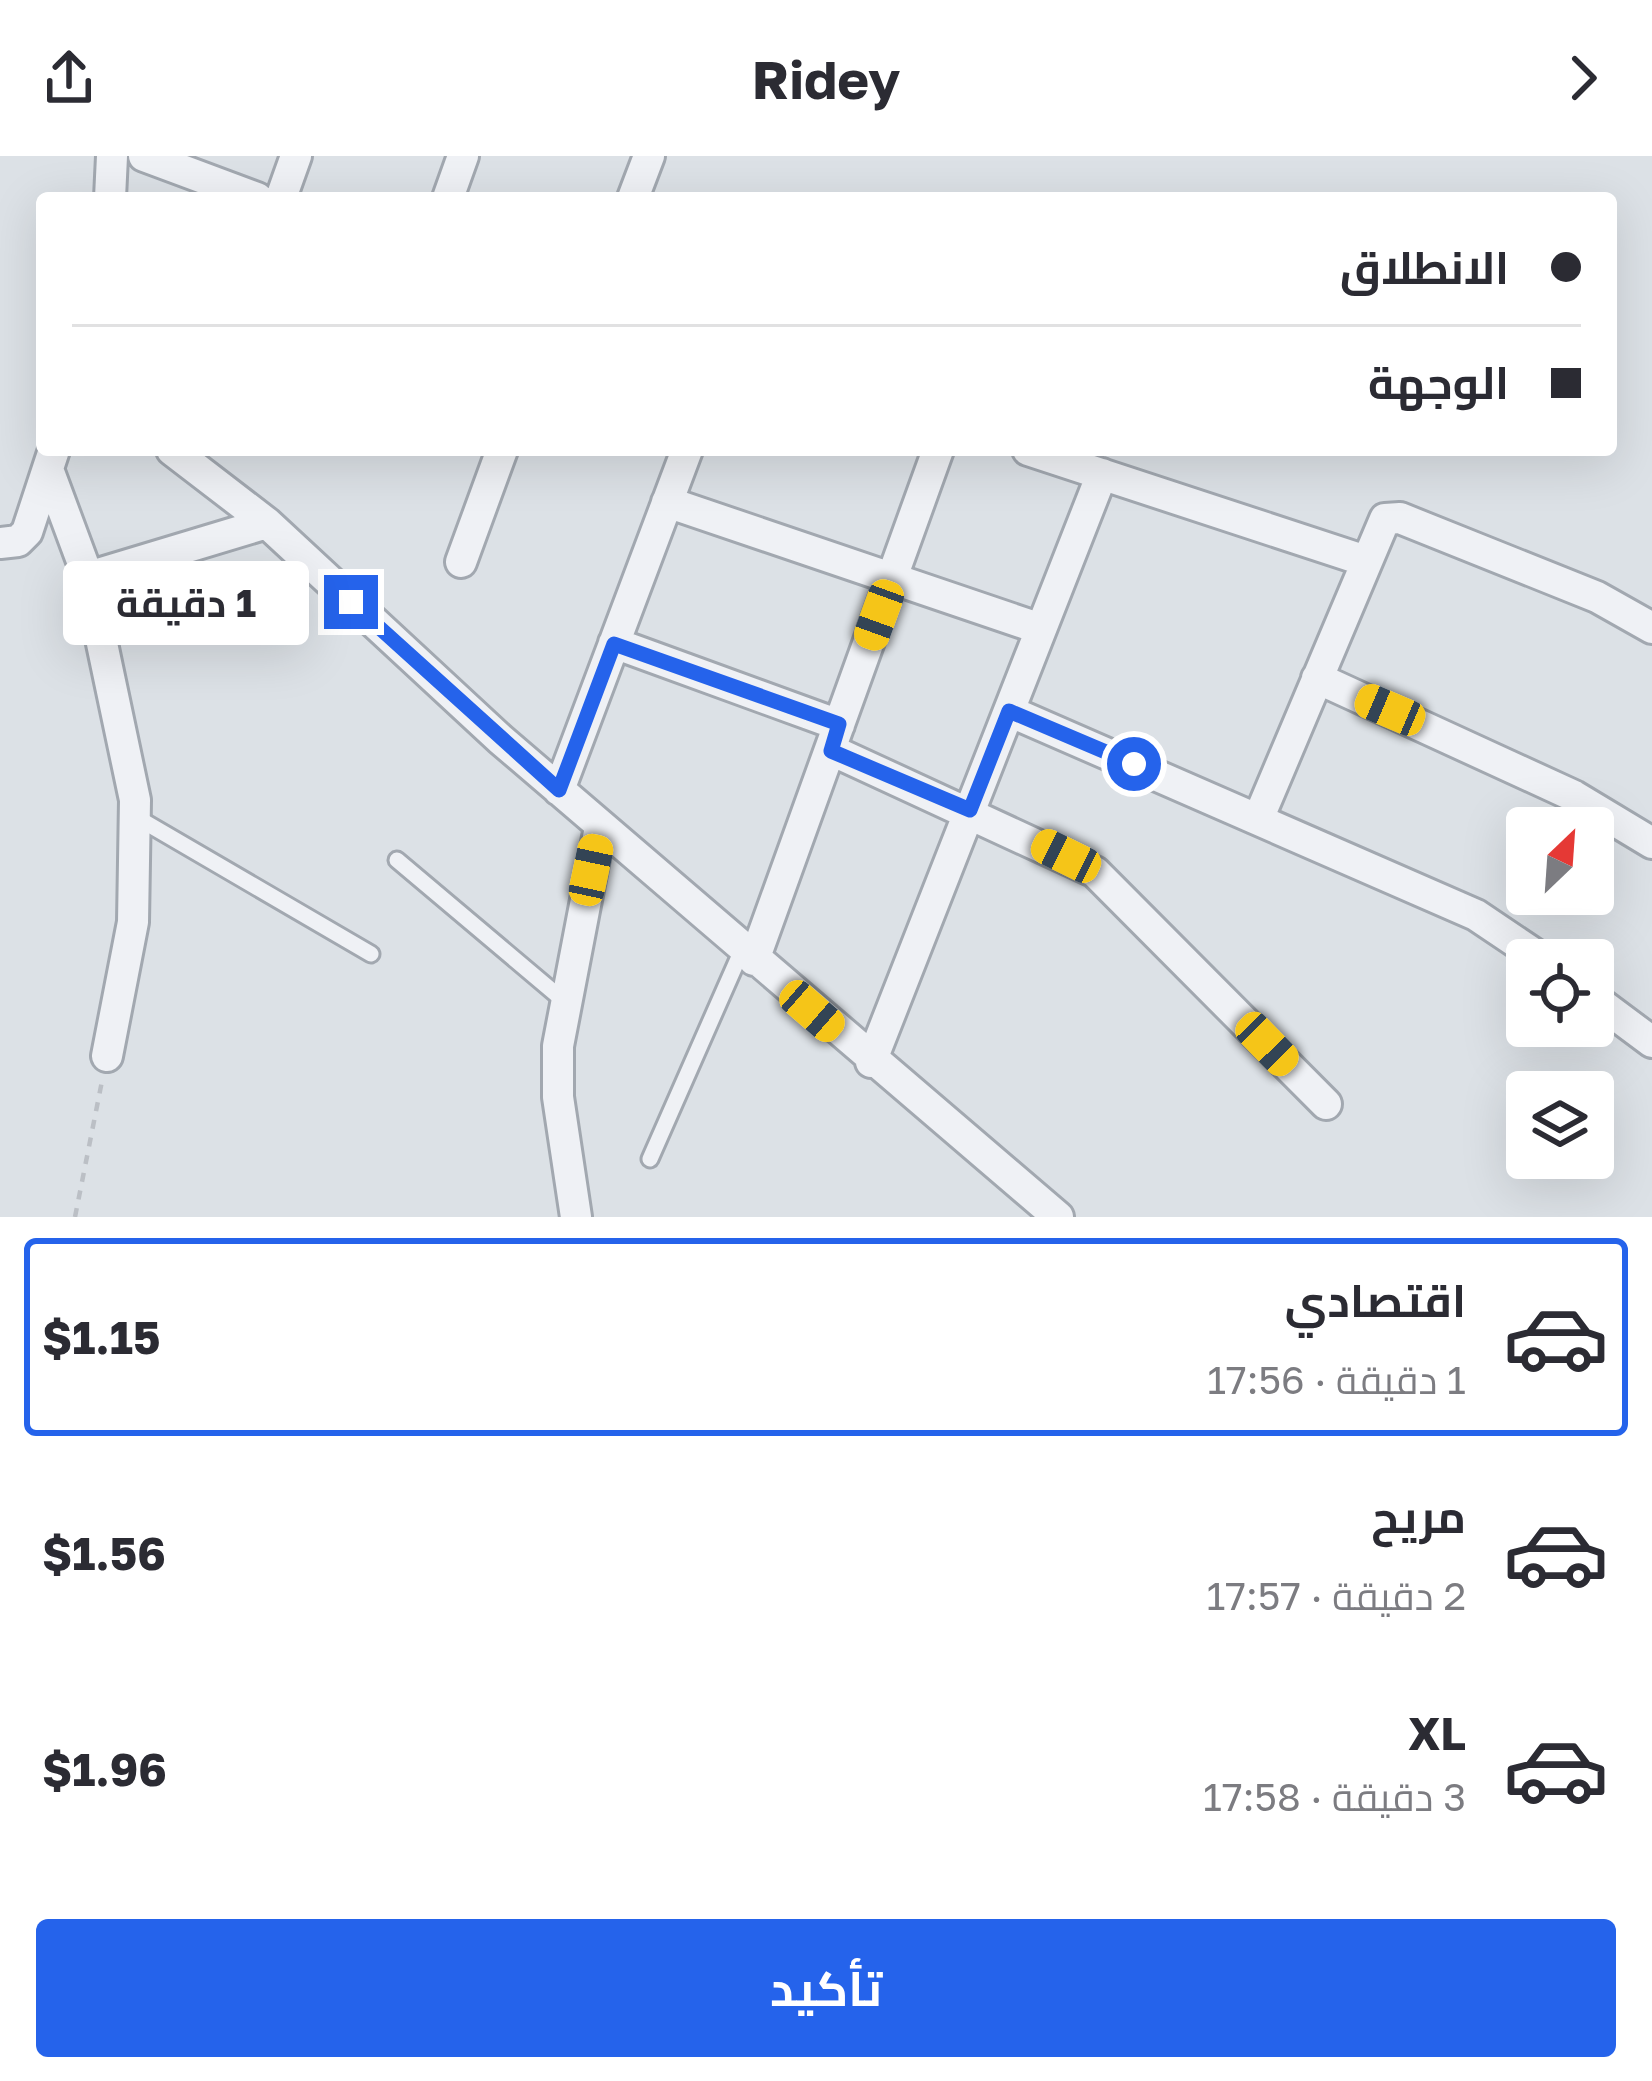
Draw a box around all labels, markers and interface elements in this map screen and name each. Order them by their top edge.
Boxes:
icon: share [36,45,102,111]
icon: forward [1550,45,1616,111]
text: Ridey [752,46,900,111]
text: الانطلاق [1340,240,1509,294]
text: الوجهة [1368,355,1509,409]
callout: 1 دقيقة [63,560,309,644]
route end [324,575,378,629]
car [850,575,908,655]
text: 1 دقيقة [116,579,256,626]
car [1350,679,1430,741]
route start [1107,737,1161,791]
north arrow [1506,807,1614,915]
map controls [1506,807,1614,1179]
car [1026,824,1106,888]
car [566,831,616,909]
button: locate [1506,939,1614,1047]
car [773,974,851,1048]
car [1229,1006,1305,1082]
button: layers [1506,1071,1614,1179]
text: اقتصادي [1285,1273,1466,1327]
icon: car [1502,1283,1610,1391]
text: $1.15 [42,1310,160,1364]
text: 1 دقيقة · 17:56 [1207,1356,1466,1403]
text: مريح [1371,1489,1466,1543]
icon: car [1502,1499,1610,1607]
text: $1.56 [42,1526,166,1580]
text: 2 دقيقة · 17:57 [1206,1572,1466,1619]
text: XL [1408,1706,1466,1760]
icon: car [1502,1715,1610,1823]
text: $1.96 [42,1742,167,1796]
text: 3 دقيقة · 17:58 [1203,1773,1466,1820]
button: تأكيد [36,1919,1616,2057]

